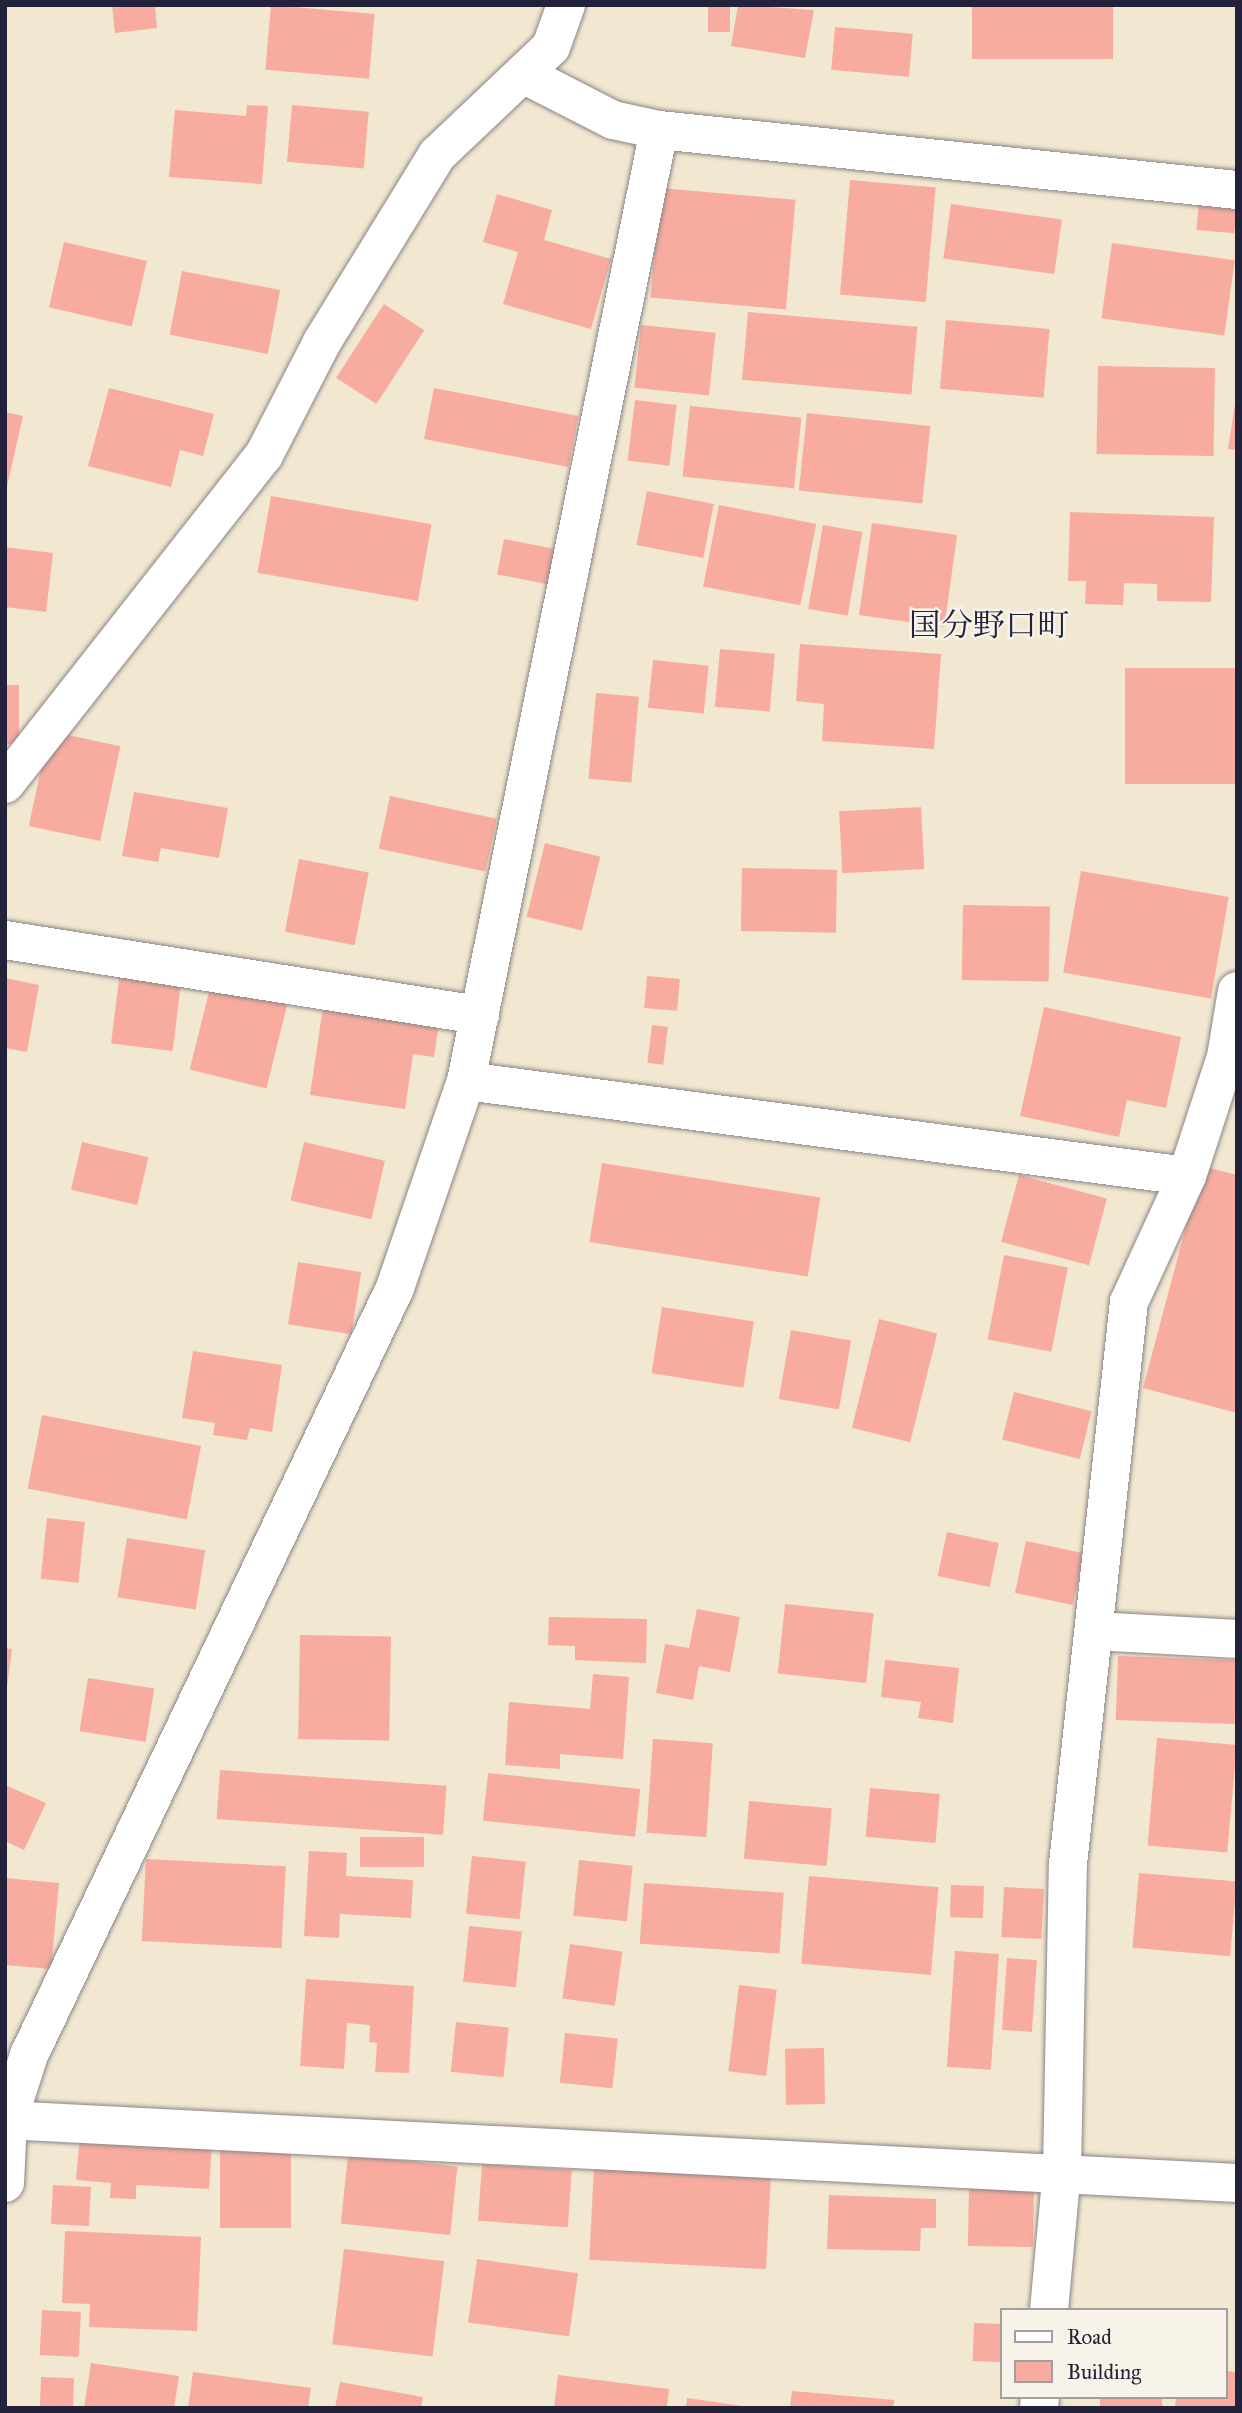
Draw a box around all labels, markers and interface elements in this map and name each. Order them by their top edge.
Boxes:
district label: 国分野口町 [909,607,1069,645]
legend [1000,2308,1228,2399]
text: Road [1067,2324,1112,2350]
text: Building [1067,2359,1141,2385]

